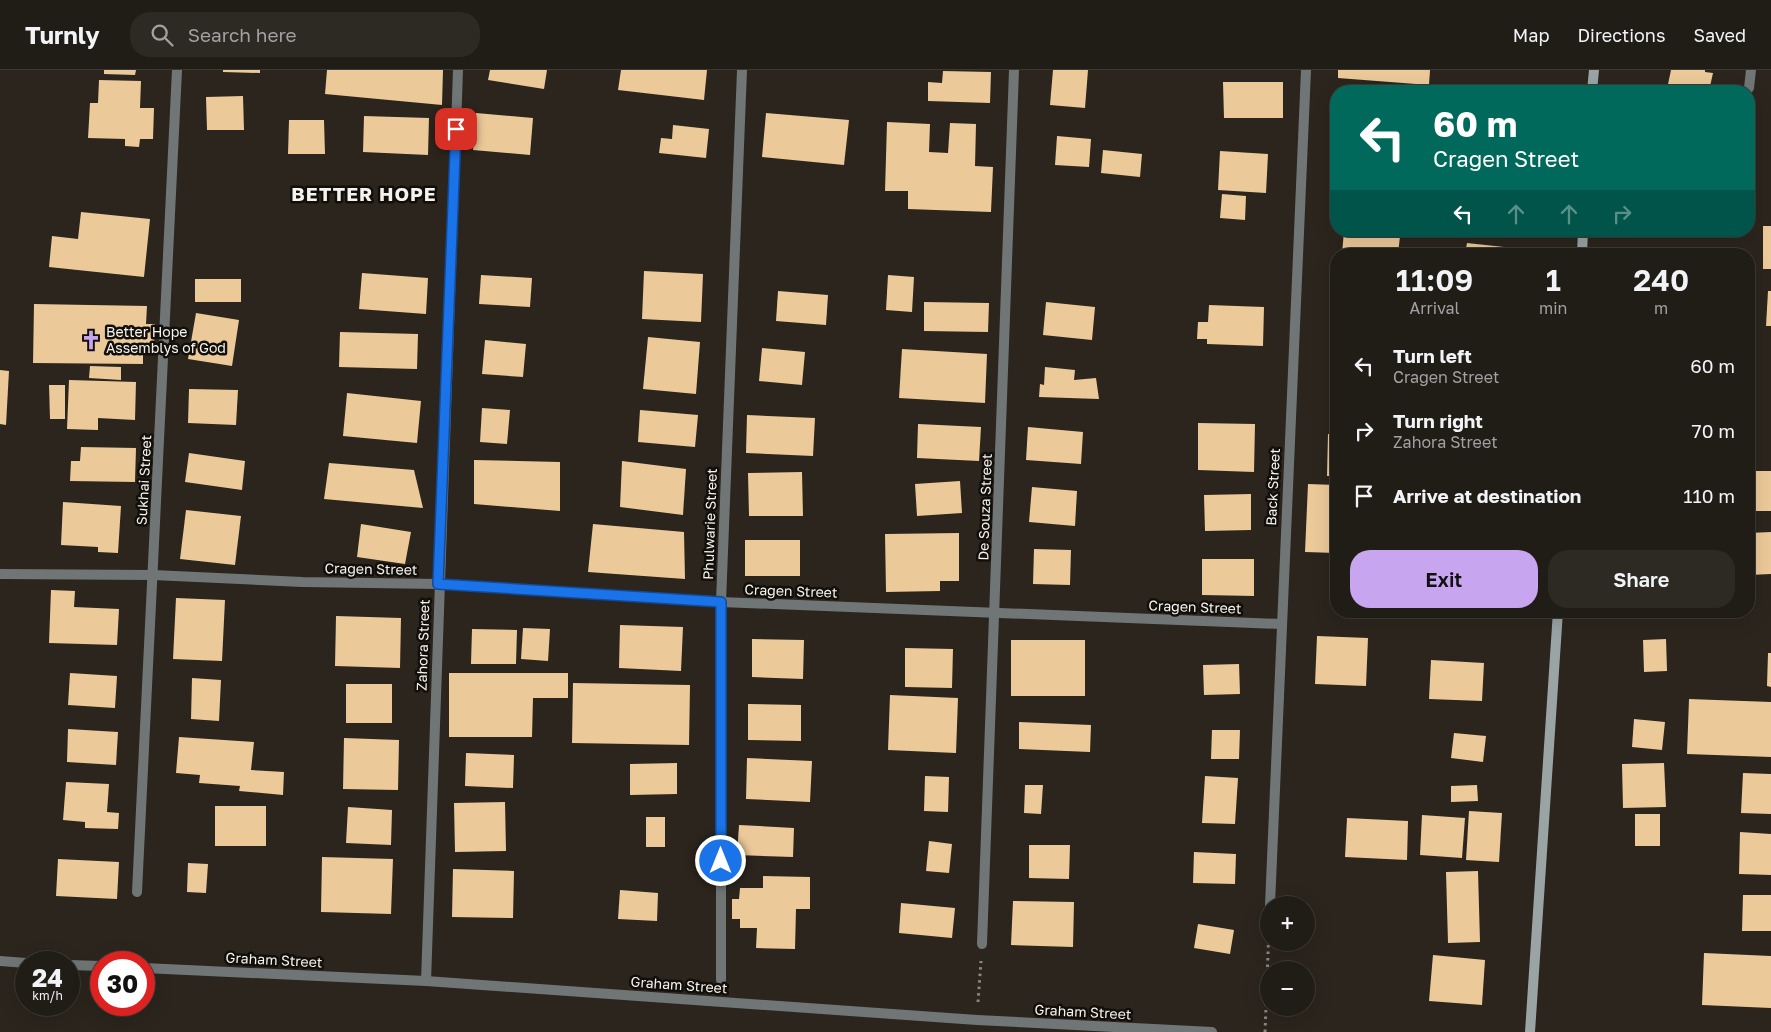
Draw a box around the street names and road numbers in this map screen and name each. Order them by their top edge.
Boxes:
street label: Sukhai Street [133,434,154,526]
street label: Back Street [1262,448,1283,526]
street label: De Souza Street [974,453,995,561]
street label: Phulwarie Street [699,468,720,580]
street label: Cragen Street [324,559,418,578]
street label: Cragen Street [744,580,838,601]
street label: Cragen Street [1148,596,1242,617]
street label: Zahora Street [412,599,433,691]
street label: Graham Street [225,948,323,971]
street label: Graham Street [630,973,728,996]
street label: Graham Street [1034,1000,1132,1023]

